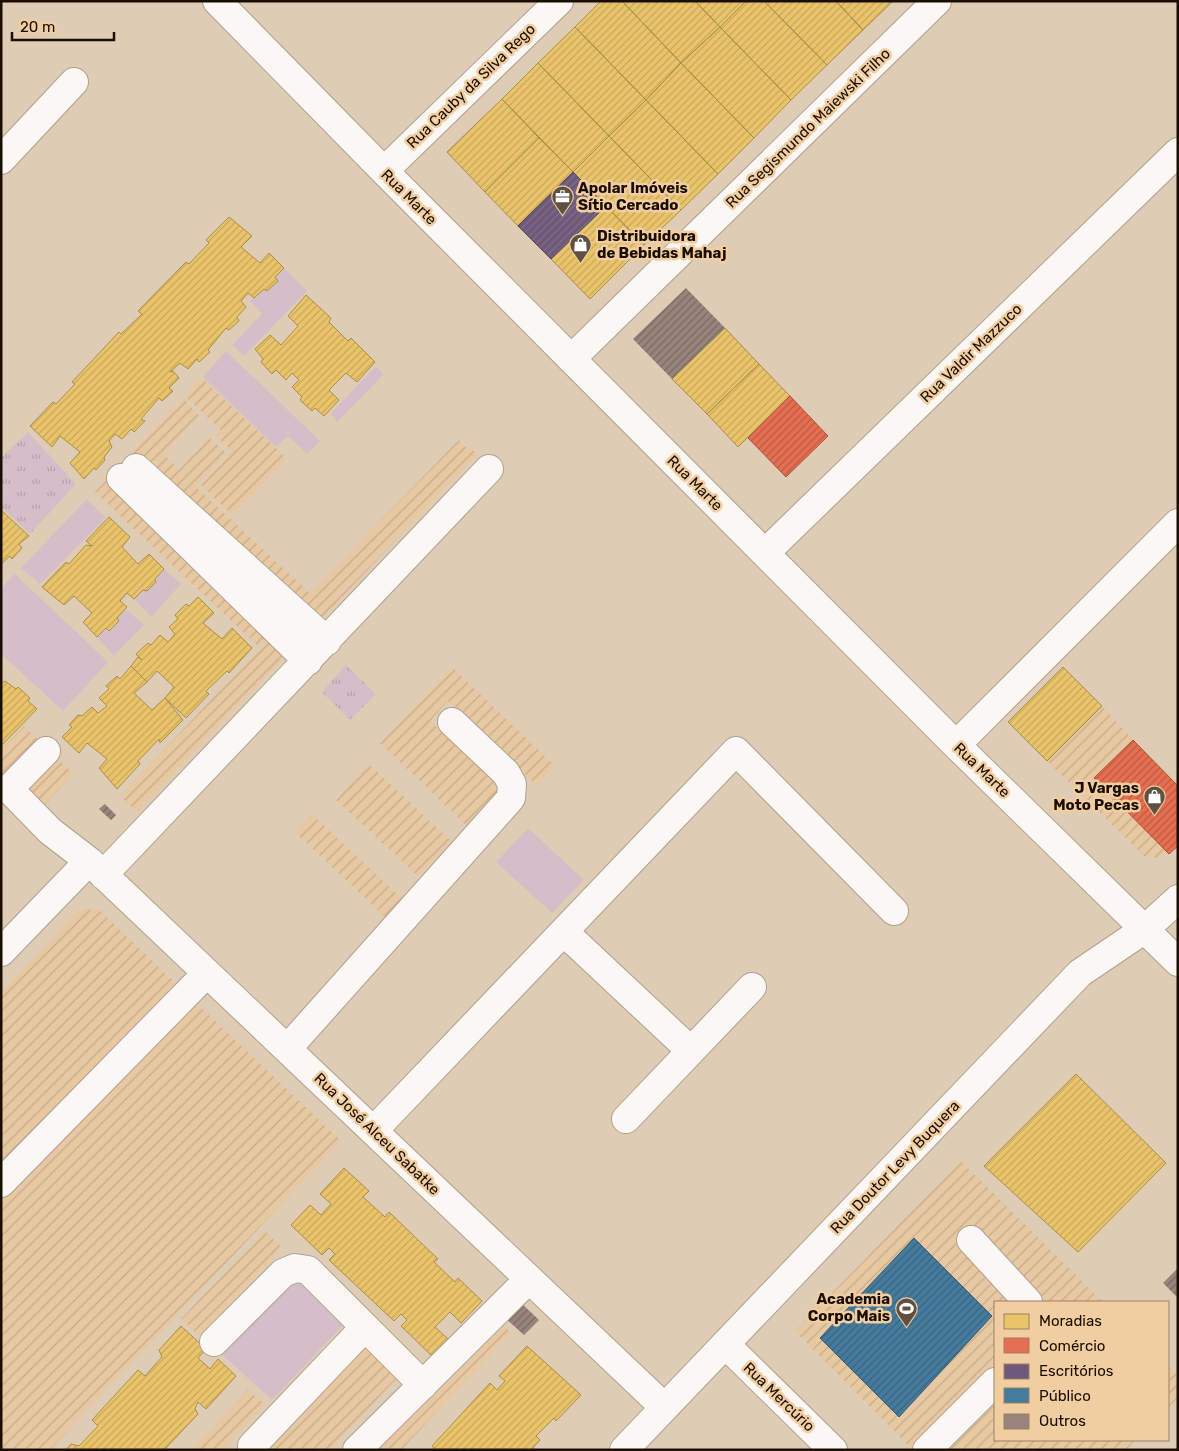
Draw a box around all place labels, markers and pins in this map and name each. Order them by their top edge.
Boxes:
place label: Apolar Imóveis Sítio Cercado [578,179,688,214]
office icon: Apolar Imóveis Sítio Cercado [550,185,574,216]
place label: Distribuidora de Bebidas Mahaj [597,227,727,262]
shop icon: Distribuidora de Bebidas Mahaj [569,233,593,264]
place label: J Vargas Moto Pecas [1053,779,1139,814]
shop icon: J Vargas Moto Pecas [1143,785,1167,816]
place label: Academia Corpo Mais [808,1290,890,1325]
sports icon: Academia Corpo Mais [894,1296,918,1327]

